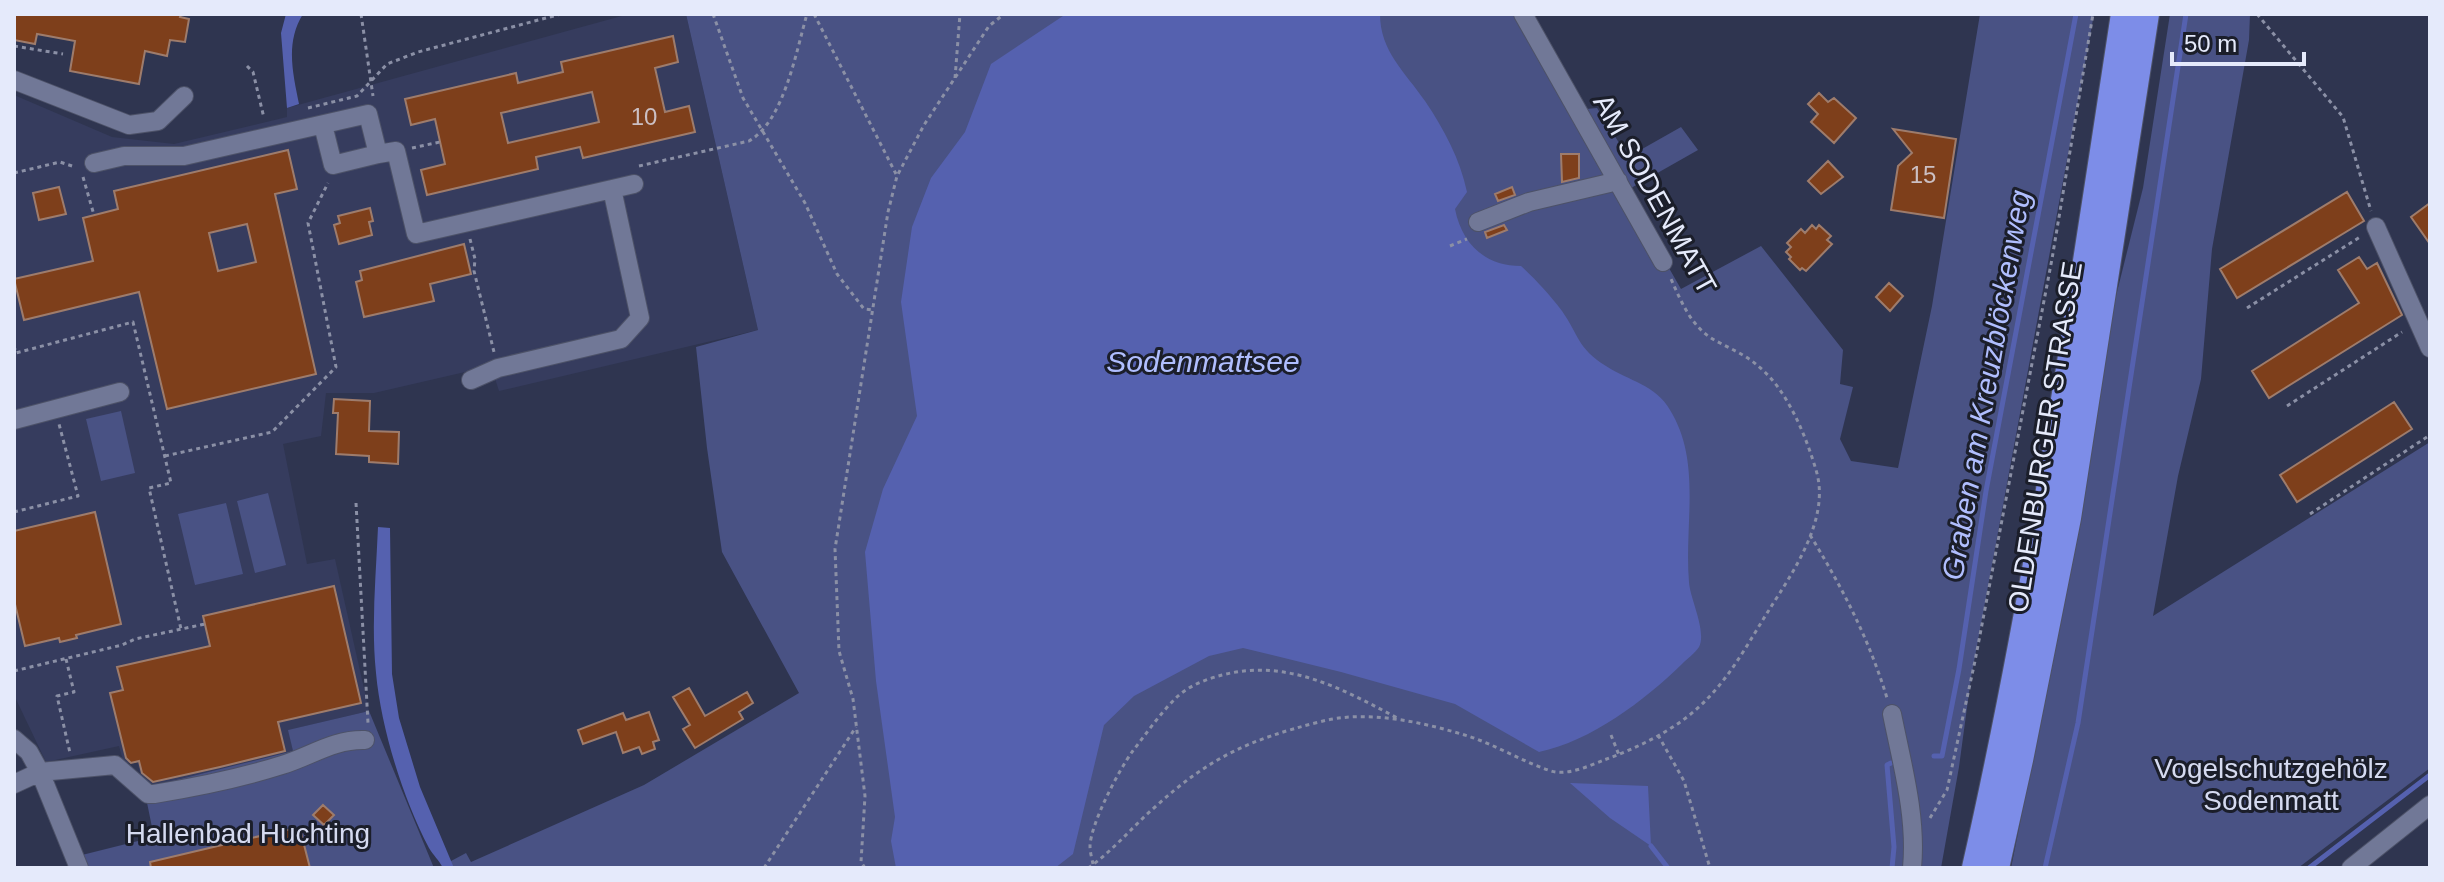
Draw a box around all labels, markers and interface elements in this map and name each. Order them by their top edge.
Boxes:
scale bar [2172,16,2304,66]
text: 50 m [2184,30,2237,57]
street label: AM SODENMATT [1587,89,1723,299]
house number: 10 [631,103,657,130]
house number: 15 [1910,161,1936,188]
water label: Graben am Kreuzblöckenweg [1935,187,2037,582]
street label: OLDENBURGER STRASSE [2002,259,2088,615]
water label: Sodenmattsee [1106,345,1300,378]
park label: Vogelschutzgehölz Sodenmatt [2154,753,2388,816]
park label: Hallenbad Huchting [126,818,370,849]

